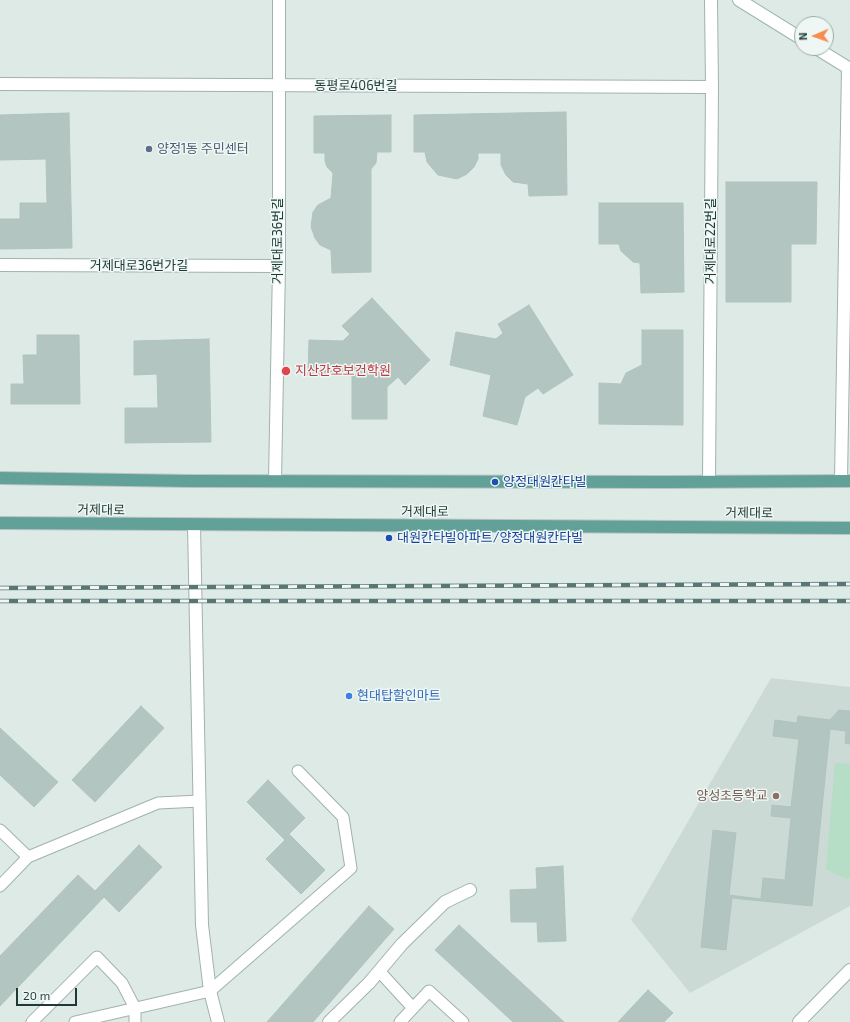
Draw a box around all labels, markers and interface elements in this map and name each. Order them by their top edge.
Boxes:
north arrow [794,16,834,56]
text: N [796,32,809,41]
street label: 동평로406번길 [314,78,398,94]
place label: 양정1동 주민센터 [157,141,249,157]
marker: 양정1동 주민센터 [144,144,154,154]
street label: 거제대로36번길 [270,198,286,284]
street label: 거제대로22번길 [703,198,719,284]
street label: 거제대로36번가길 [90,258,188,274]
place label: 지산간호보건학원 [295,363,391,379]
marker: 지산간호보건학원 [280,365,292,377]
place label: 양정대원칸타빌 [503,474,587,490]
marker: 양정대원칸타빌 [490,477,500,487]
street label: 거제대로 [77,502,125,518]
street label: 거제대로 [401,504,449,520]
street label: 거제대로 [725,505,773,521]
place label: 대원칸타빌아파트/양정대원칸타빌 [397,530,583,546]
marker: 대원칸타빌아파트/양정대원칸타빌 [384,533,394,543]
place label: 현대탑할인마트 [357,688,441,704]
marker: 현대탑할인마트 [344,691,354,701]
place label: 양성초등학교 [696,788,768,804]
marker: 양성초등학교 [771,791,781,801]
scale bar [18,980,79,1006]
text: 20 m [23,988,50,1002]

